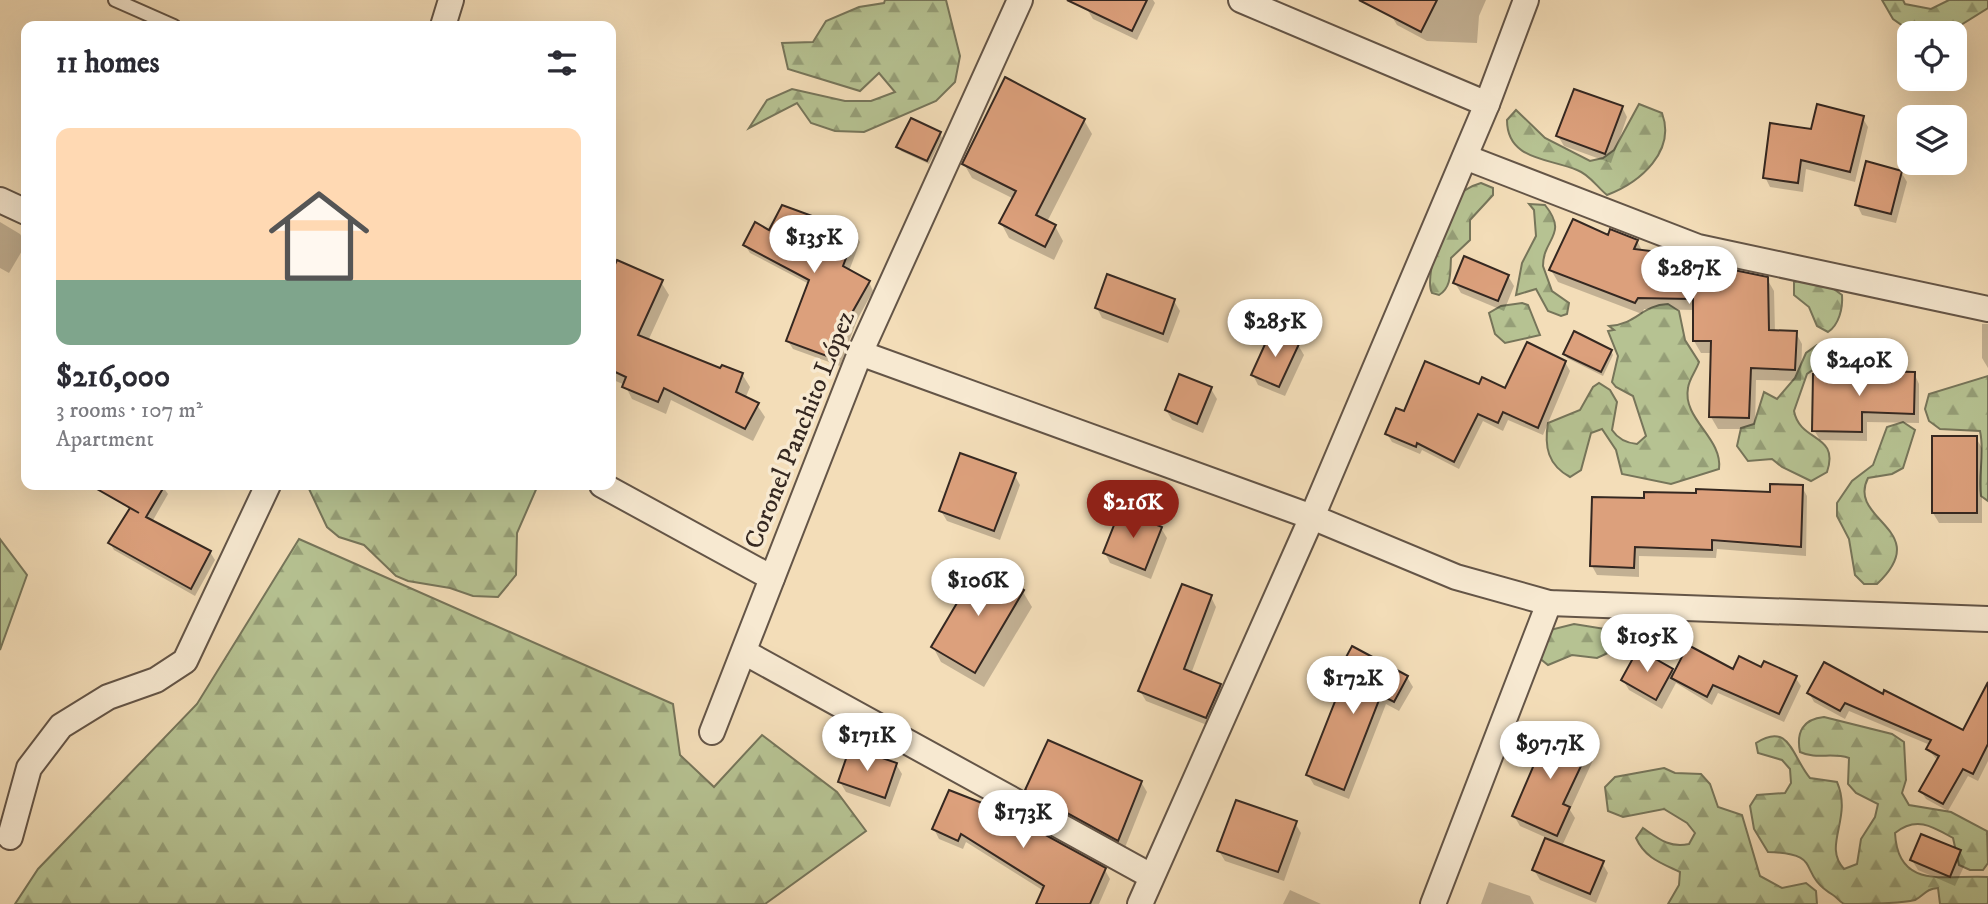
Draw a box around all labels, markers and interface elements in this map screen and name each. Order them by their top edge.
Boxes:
map controls [1897,21,1967,175]
button: locate [1897,21,1967,91]
icon: filters [543,44,581,82]
text: 11 homes [56,45,160,82]
button: layers [1897,105,1967,175]
icon: home [256,173,382,299]
pin: $135K [765,216,863,275]
text: $135K [785,223,843,252]
pin: $287K [1640,246,1738,306]
text: $287K [1657,254,1721,283]
pin: $285K [1226,300,1324,359]
street label: Coronel Panchito López [737,306,863,554]
text: $285K [1244,307,1306,336]
pin: $240K [1810,338,1908,398]
text: $240K [1826,346,1892,375]
text: $216,000 [56,359,170,396]
text: 3 rooms · 107 m² [56,396,203,425]
text: Apartment [56,425,154,454]
pin: $216K [1084,480,1182,540]
text: $216K [1103,488,1163,517]
pin: $106K [929,558,1027,618]
text: $106K [947,566,1009,595]
pin: $105K [1598,614,1696,674]
text: $105K [1617,622,1677,651]
pin: $172K [1304,656,1402,716]
text: $172K [1323,664,1383,693]
pin: $171K [818,714,916,773]
text: $171K [838,721,896,750]
pin: $97.7K [1493,722,1607,781]
text: $97.7K [1516,729,1584,758]
pin: $173K [974,790,1072,850]
text: $173K [994,798,1052,827]

